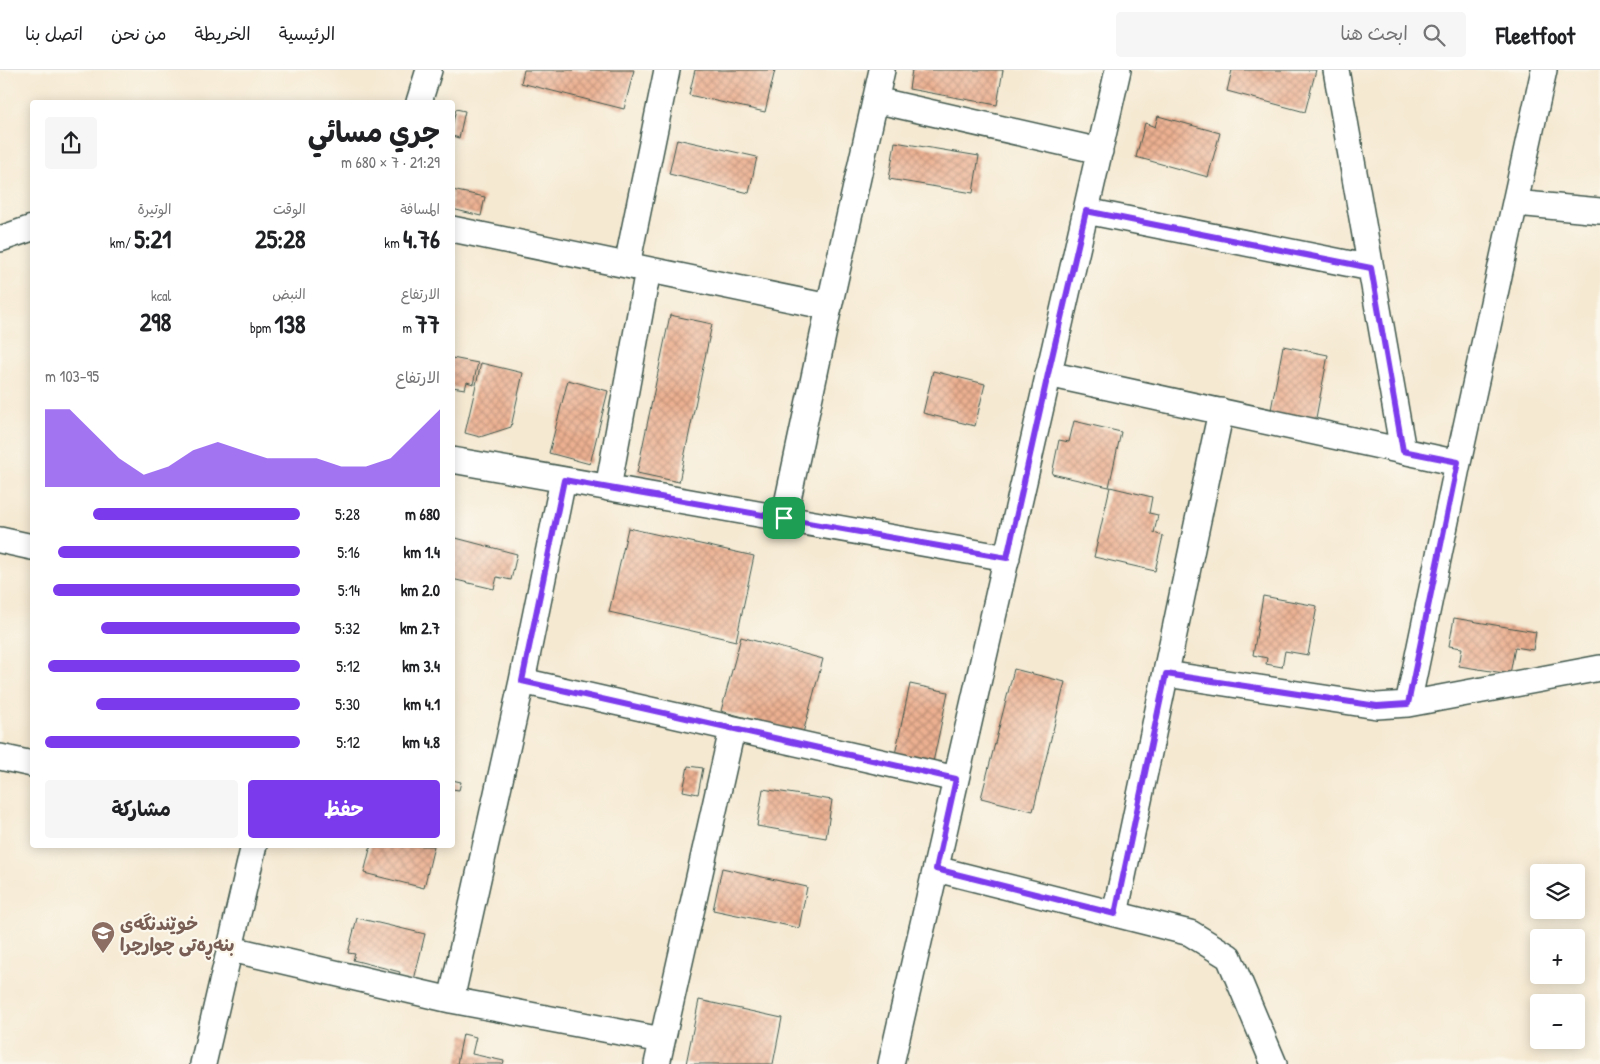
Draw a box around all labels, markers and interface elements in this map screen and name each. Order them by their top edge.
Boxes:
search box [1116,12,1466,57]
text: Fleetfoot [1496,19,1575,51]
text: ابحث هنا [1340,20,1408,46]
text: اتصل بنا [25,21,83,46]
text: من نحن [111,21,167,46]
text: الخريطة [195,21,251,46]
text: الرئيسية [279,21,335,46]
icon: search [1420,21,1448,49]
text: جري مسائي [308,113,440,151]
button: share [45,117,97,169]
text: 21:29 · 7 × 680 m [341,151,440,173]
text: الوتيرة [138,199,171,218]
text: الوقت [273,199,306,218]
text: المسافة [400,199,440,218]
text: 5:21 [134,222,171,256]
text: 25:28 [255,222,306,256]
text: 4.76 [403,222,440,256]
text: /km [110,233,134,252]
text: km [384,233,403,252]
text: النبض [272,284,306,303]
text: الارتفاع [401,284,440,303]
text: kcal [151,286,171,305]
text: 298 [140,305,171,339]
text: 138 [275,307,306,341]
text: 77 [415,307,440,341]
text: bpm [250,318,275,337]
text: m [402,318,415,337]
text: 95–103 m [45,365,99,387]
text: الارتفاع [395,366,440,388]
pin [763,497,805,539]
text: 5:28 [335,503,360,525]
text: 680 m [405,503,440,525]
icon: arrive [770,504,798,532]
text: 5:16 [337,541,360,563]
text: 1.4 km [404,541,440,563]
text: 5:14 [338,579,360,601]
text: 2.0 km [401,579,440,601]
text: 5:32 [335,617,360,639]
text: 2.7 km [400,617,440,639]
text: 5:12 [336,655,360,677]
text: 3.4 km [402,655,440,677]
text: 5:30 [335,693,360,715]
text: 4.1 km [404,693,440,715]
text: 5:12 [336,731,360,753]
text: 4.8 km [402,731,440,753]
button: مشاركة [45,780,238,838]
button: حفظ [248,780,440,838]
map controls [1530,864,1585,1049]
button: layers [1530,864,1585,919]
place label: خوێندنگەی بنەڕەتی چوارچرا [120,911,234,960]
school or university icon: خوێندنگەی بنەڕەتی چوارچرا [90,920,116,954]
button: + [1530,929,1585,984]
button: − [1530,994,1585,1049]

